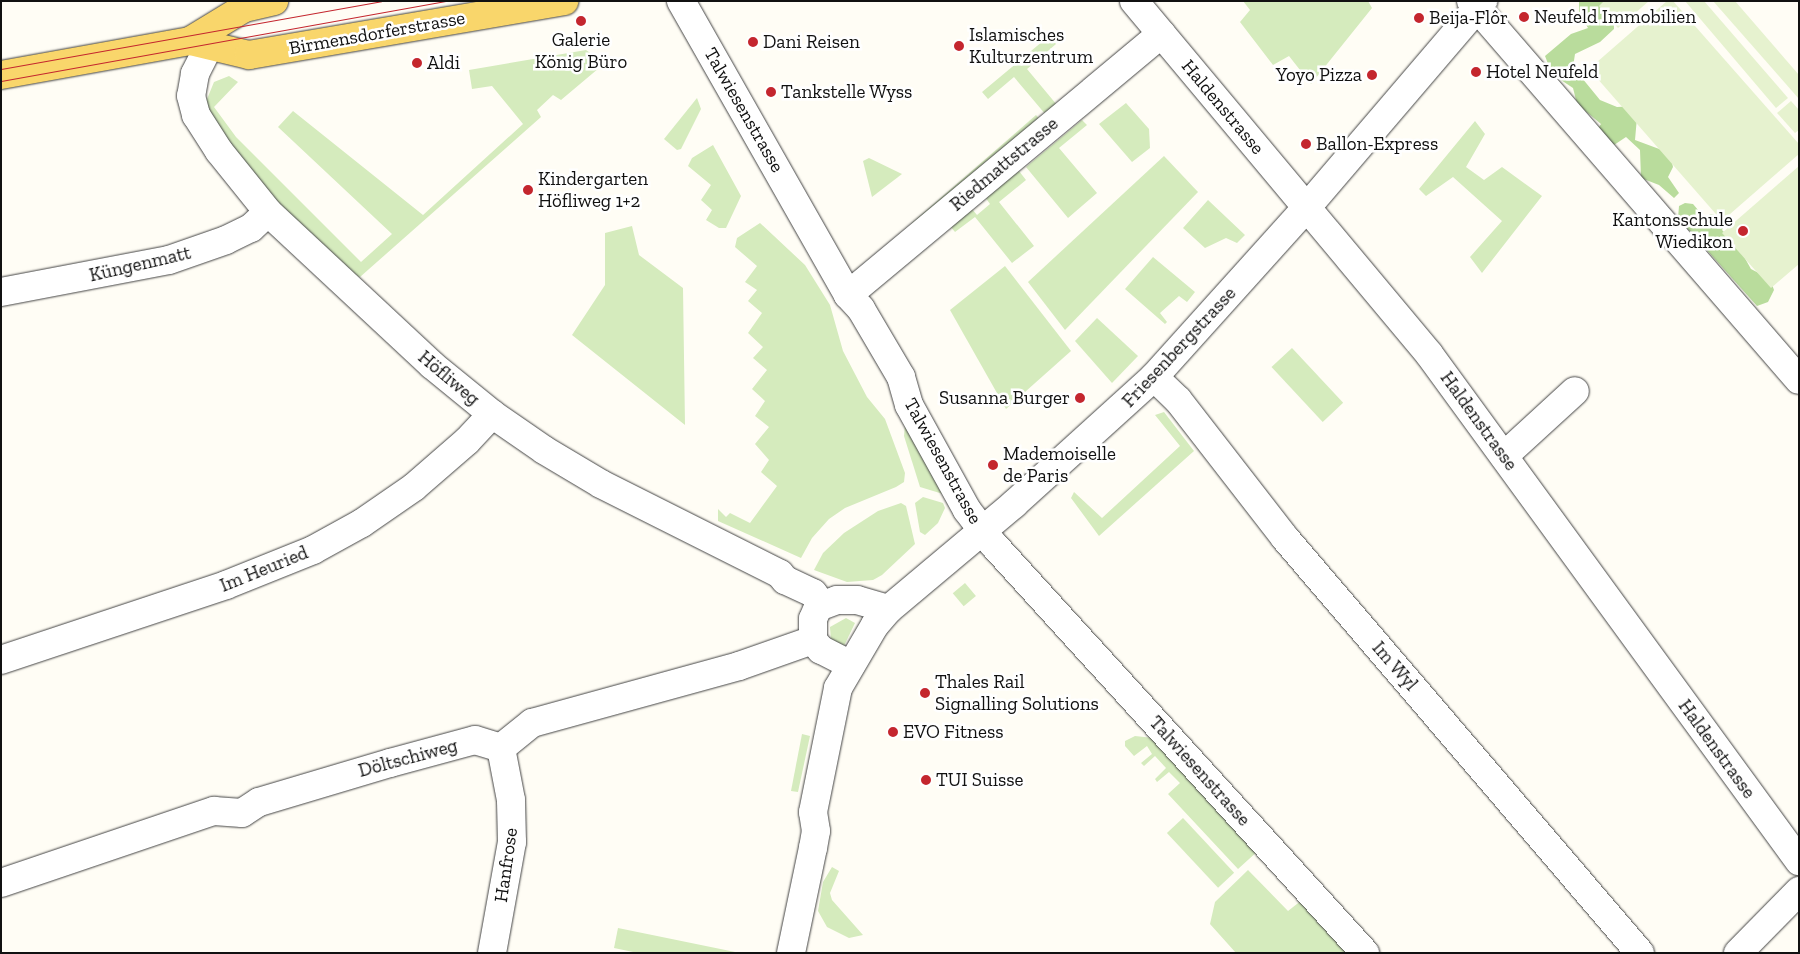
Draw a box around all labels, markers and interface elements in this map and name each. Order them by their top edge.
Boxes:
street label: Birmensdorferstrasse [287,6,467,60]
place label: Neufeld Immobilien [1534,6,1696,28]
place label: Beija-Flôr [1429,7,1508,29]
marker: Neufeld Immobilien [1518,11,1530,23]
marker: Beija-Flôr [1413,12,1425,24]
marker: Galerie König Büro [575,15,587,27]
place label: Islamisches Kulturzentrum [969,24,1093,68]
place label: Galerie König Büro [535,29,627,73]
place label: Dani Reisen [763,31,860,53]
marker: Dani Reisen [747,36,759,48]
marker: Islamisches Kulturzentrum [953,40,965,52]
street label: Talwiesenstrasse [699,44,789,176]
place label: Aldi [427,52,460,74]
street label: Haldenstrasse [1177,55,1269,159]
marker: Aldi [411,57,423,69]
place label: Hotel Neufeld [1486,61,1599,83]
place label: Yoyo Pizza [1276,64,1362,86]
marker: Hotel Neufeld [1470,66,1482,78]
marker: Yoyo Pizza [1366,69,1378,81]
place label: Tankstelle Wyss [781,81,913,103]
marker: Tankstelle Wyss [765,86,777,98]
street label: Riedmattstrasse [945,112,1063,216]
place label: Ballon-Express [1316,133,1438,155]
marker: Ballon-Express [1300,138,1312,150]
place label: Kindergarten Höfliweg 1+2 [538,168,648,212]
marker: Kindergarten Höfliweg 1+2 [522,184,534,196]
place label: Kantonsschule Wiedikon [1612,209,1733,253]
marker: Kantonsschule Wiedikon [1737,225,1749,237]
street label: Küngenmatt [87,241,193,287]
street label: Friesenbergstrasse [1117,282,1241,412]
street label: Höfliweg [414,346,484,410]
street label: Haldenstrasse [1435,367,1523,475]
place label: Susanna Burger [939,387,1070,409]
marker: Susanna Burger [1074,392,1086,404]
street label: Talwiesenstrasse [899,394,987,528]
place label: Mademoiselle de Paris [1003,443,1116,487]
marker: Mademoiselle de Paris [987,459,999,471]
street label: Im Heuried [217,541,311,597]
street label: Im Wyl [1367,636,1423,696]
place label: Thales Rail Signalling Solutions [935,671,1099,715]
marker: Thales Rail Signalling Solutions [919,687,931,699]
street label: Haldenstrasse [1673,695,1761,803]
street label: Talwiesenstrasse [1145,711,1255,831]
place label: EVO Fitness [903,721,1004,743]
marker: EVO Fitness [887,726,899,738]
street label: Döltschiweg [356,734,460,782]
place label: TUI Suisse [936,769,1024,791]
marker: TUI Suisse [920,774,932,786]
street label: Hanfrose [489,826,523,904]

